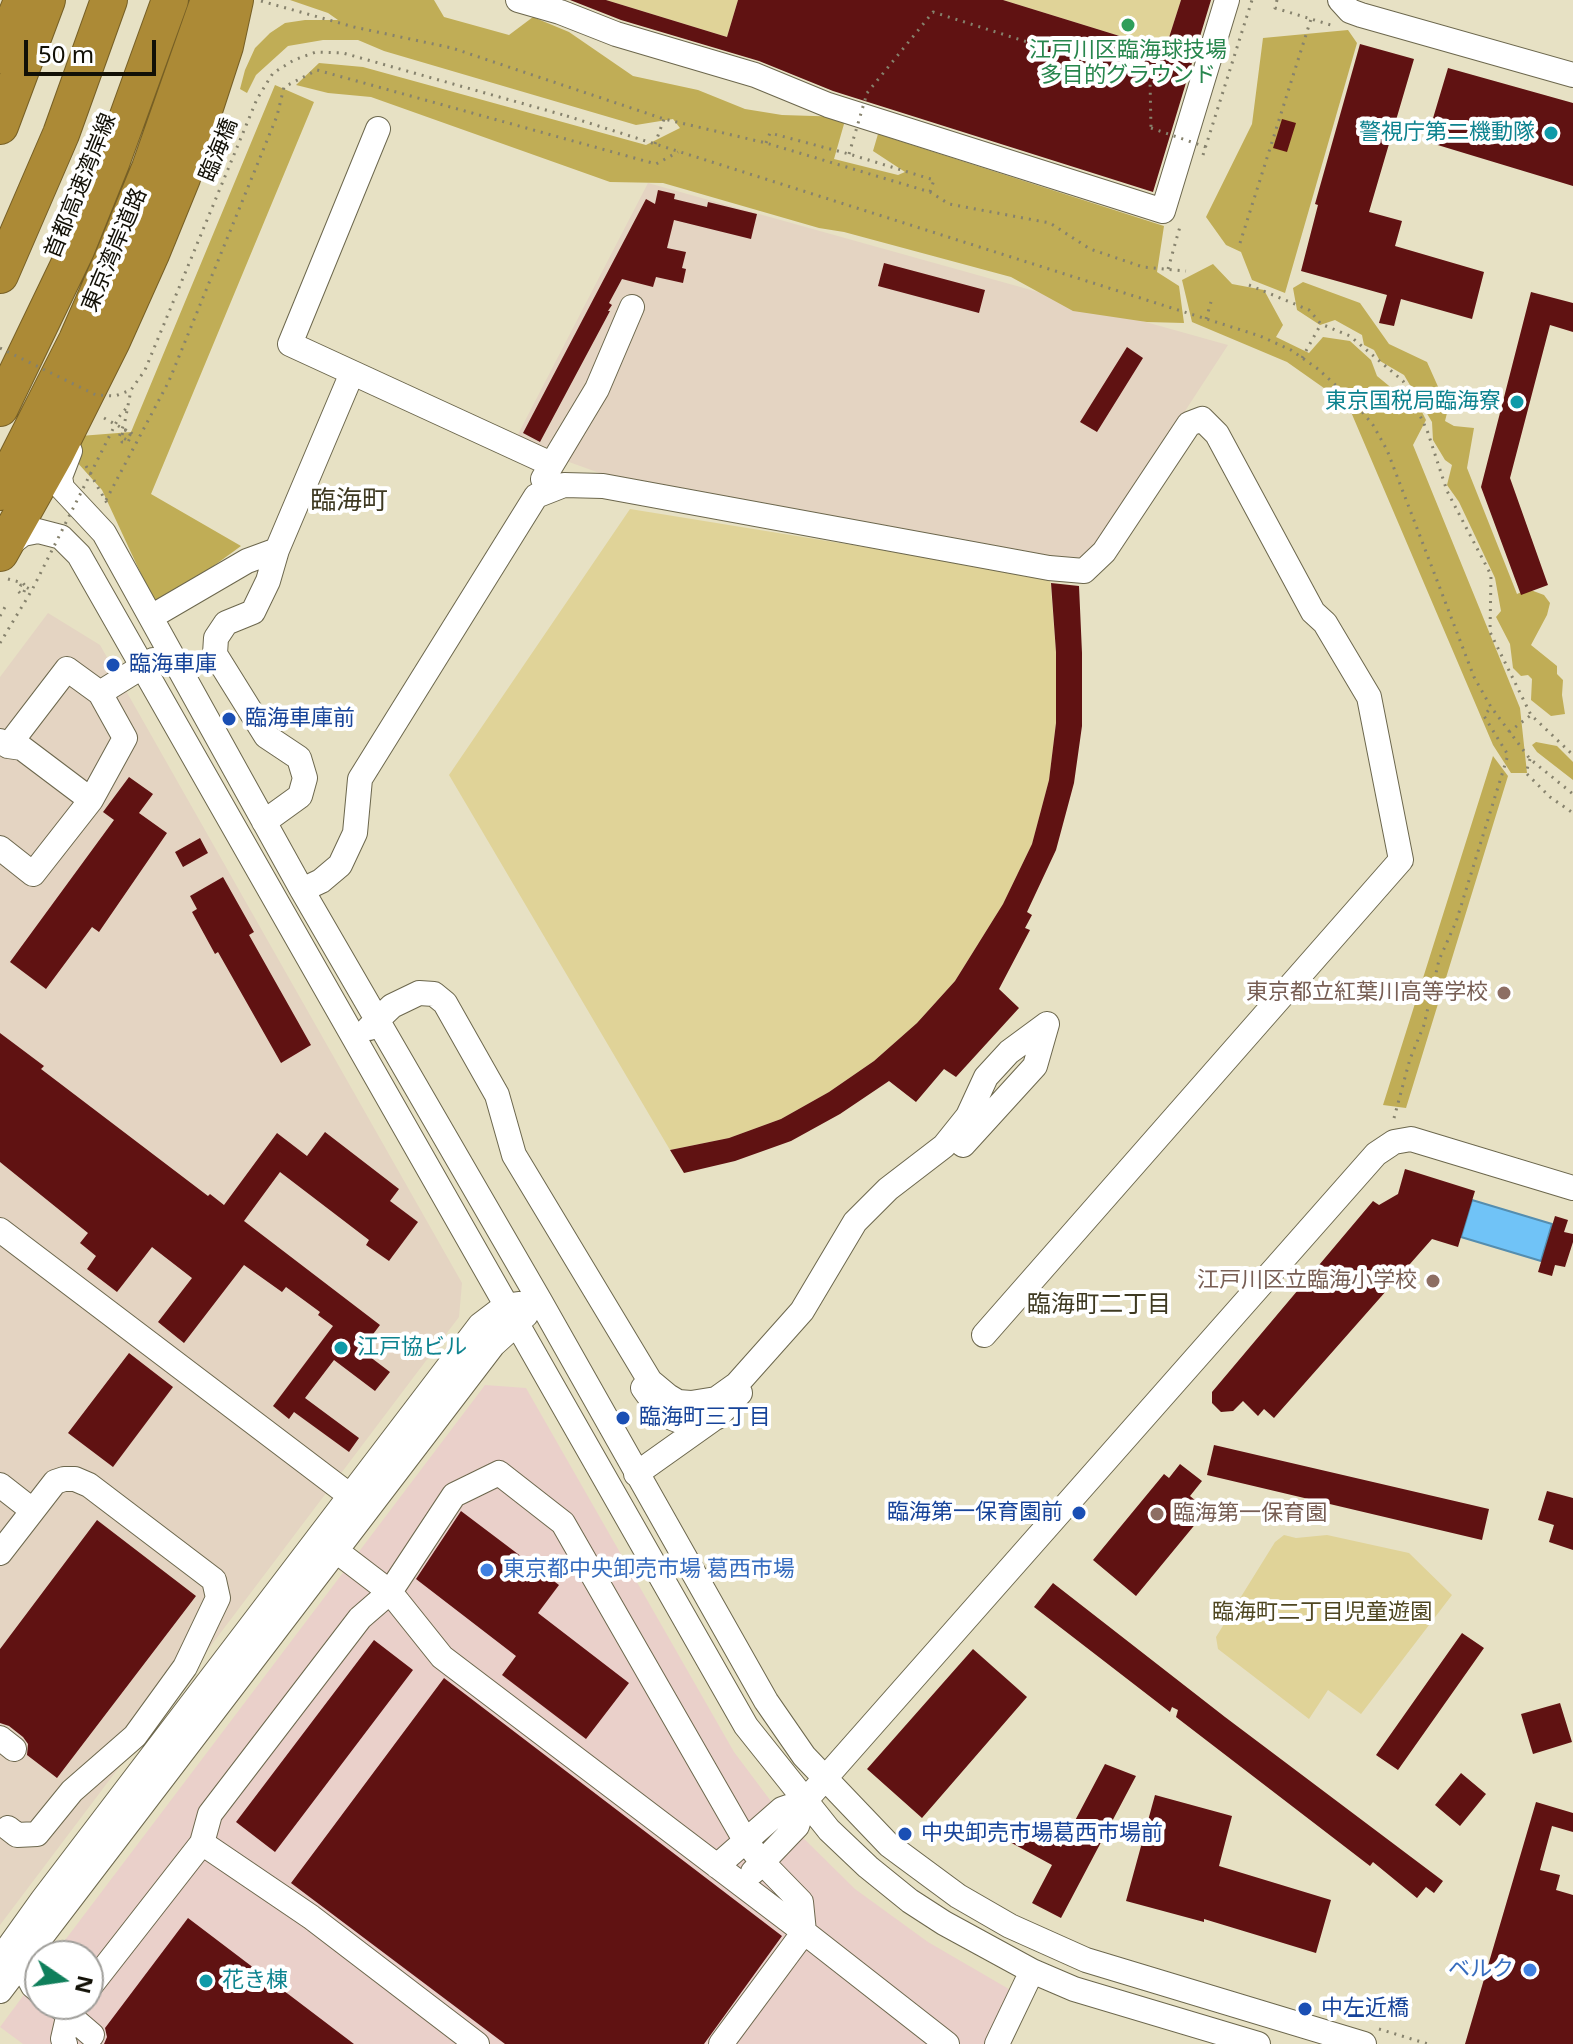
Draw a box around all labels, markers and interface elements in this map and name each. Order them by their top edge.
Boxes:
marker: 江戸川区臨海球技場 多目的グラウンド [1119,16,1137,34]
scale bar [28,24,160,74]
text: 50 m [38,37,94,70]
place label: 江戸川区臨海球技場 多目的グラウンド [1029,38,1227,90]
street label: 首都高速湾岸線 [40,110,122,262]
street label: 臨海橋 [194,114,244,186]
place label: 警視庁第二機動隊 [1359,120,1535,146]
marker: 警視庁第二機動隊 [1542,124,1560,142]
street label: 東京湾岸道路 [77,184,153,316]
place label: 東京国税局臨海寮 [1325,389,1501,415]
marker: 東京国税局臨海寮 [1508,393,1526,411]
district label: 臨海町 [310,486,388,518]
place label: 臨海車庫 [129,652,217,678]
marker: 臨海車庫 [104,656,122,674]
place label: 臨海車庫前 [245,706,355,732]
marker: 臨海車庫前 [220,710,238,728]
place label: 東京都立紅葉川高等学校 [1246,980,1488,1006]
marker: 東京都立紅葉川高等学校 [1495,984,1513,1002]
place label: 江戸川区立臨海小学校 [1197,1268,1417,1294]
marker: 江戸川区立臨海小学校 [1424,1272,1442,1290]
district label: 臨海町二丁目 [1027,1291,1171,1319]
place label: 江戸協ビル [357,1335,467,1361]
marker: 江戸協ビル [332,1339,350,1357]
place label: 臨海町三丁目 [639,1405,771,1431]
marker: 臨海町三丁目 [614,1409,632,1427]
place label: 臨海第一保育園前 [887,1500,1063,1526]
place label: 臨海第一保育園 [1173,1501,1327,1527]
marker: 臨海第一保育園前 [1070,1504,1088,1522]
marker: 臨海第一保育園 [1148,1505,1166,1523]
place label: 東京都中央卸売市場 葛西市場 [503,1557,795,1583]
marker: 東京都中央卸売市場 葛西市場 [478,1561,496,1579]
park label: 臨海町二丁目児童遊園 [1212,1600,1432,1626]
place label: 中央卸売市場葛西市場前 [921,1821,1163,1847]
marker: 中央卸売市場葛西市場前 [896,1825,914,1843]
north arrow [24,1940,104,2020]
place label: ベルク [1448,1957,1514,1983]
marker: ベルク [1521,1961,1539,1979]
place label: 花き棟 [222,1968,288,1994]
marker: 花き棟 [197,1972,215,1990]
text: N [69,1973,102,1997]
place label: 中左近橋 [1321,1996,1409,2022]
marker: 中左近橋 [1296,2000,1314,2018]

